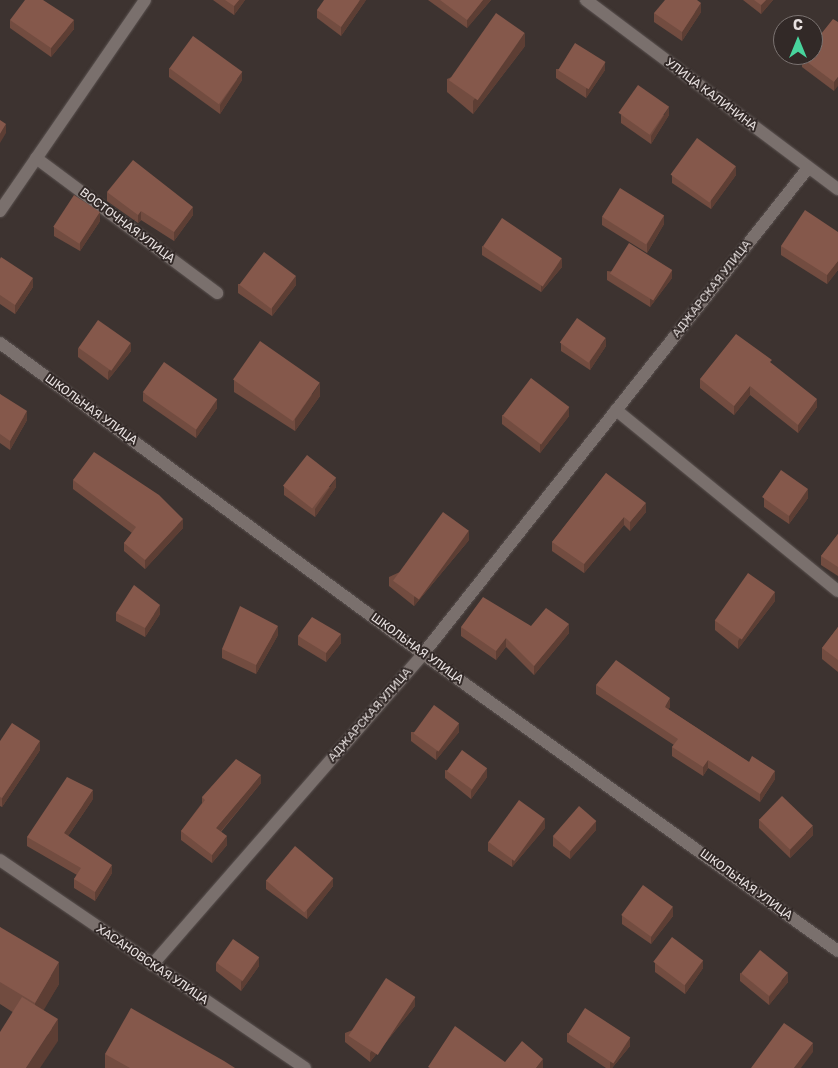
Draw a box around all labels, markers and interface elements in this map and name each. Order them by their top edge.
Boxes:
north arrow [773,15,823,65]
text: С [793,17,803,34]
street label: УЛИЦА КАЛИНИНА [662,56,760,134]
street label: ВОСТОЧНАЯ УЛИЦА [77,186,177,266]
street label: АДЖАРСКАЯ УЛИЦА [669,237,755,341]
street label: ШКОЛЬНАЯ УЛИЦА [42,372,140,448]
street label: ШКОЛЬНАЯ УЛИЦА [368,611,466,687]
street label: АДЖАРСКАЯ УЛИЦА [325,665,415,765]
street label: ШКОЛЬНАЯ УЛИЦА [697,847,795,923]
street label: ХАСАНОВСКАЯ УЛИЦА [93,922,211,1008]

